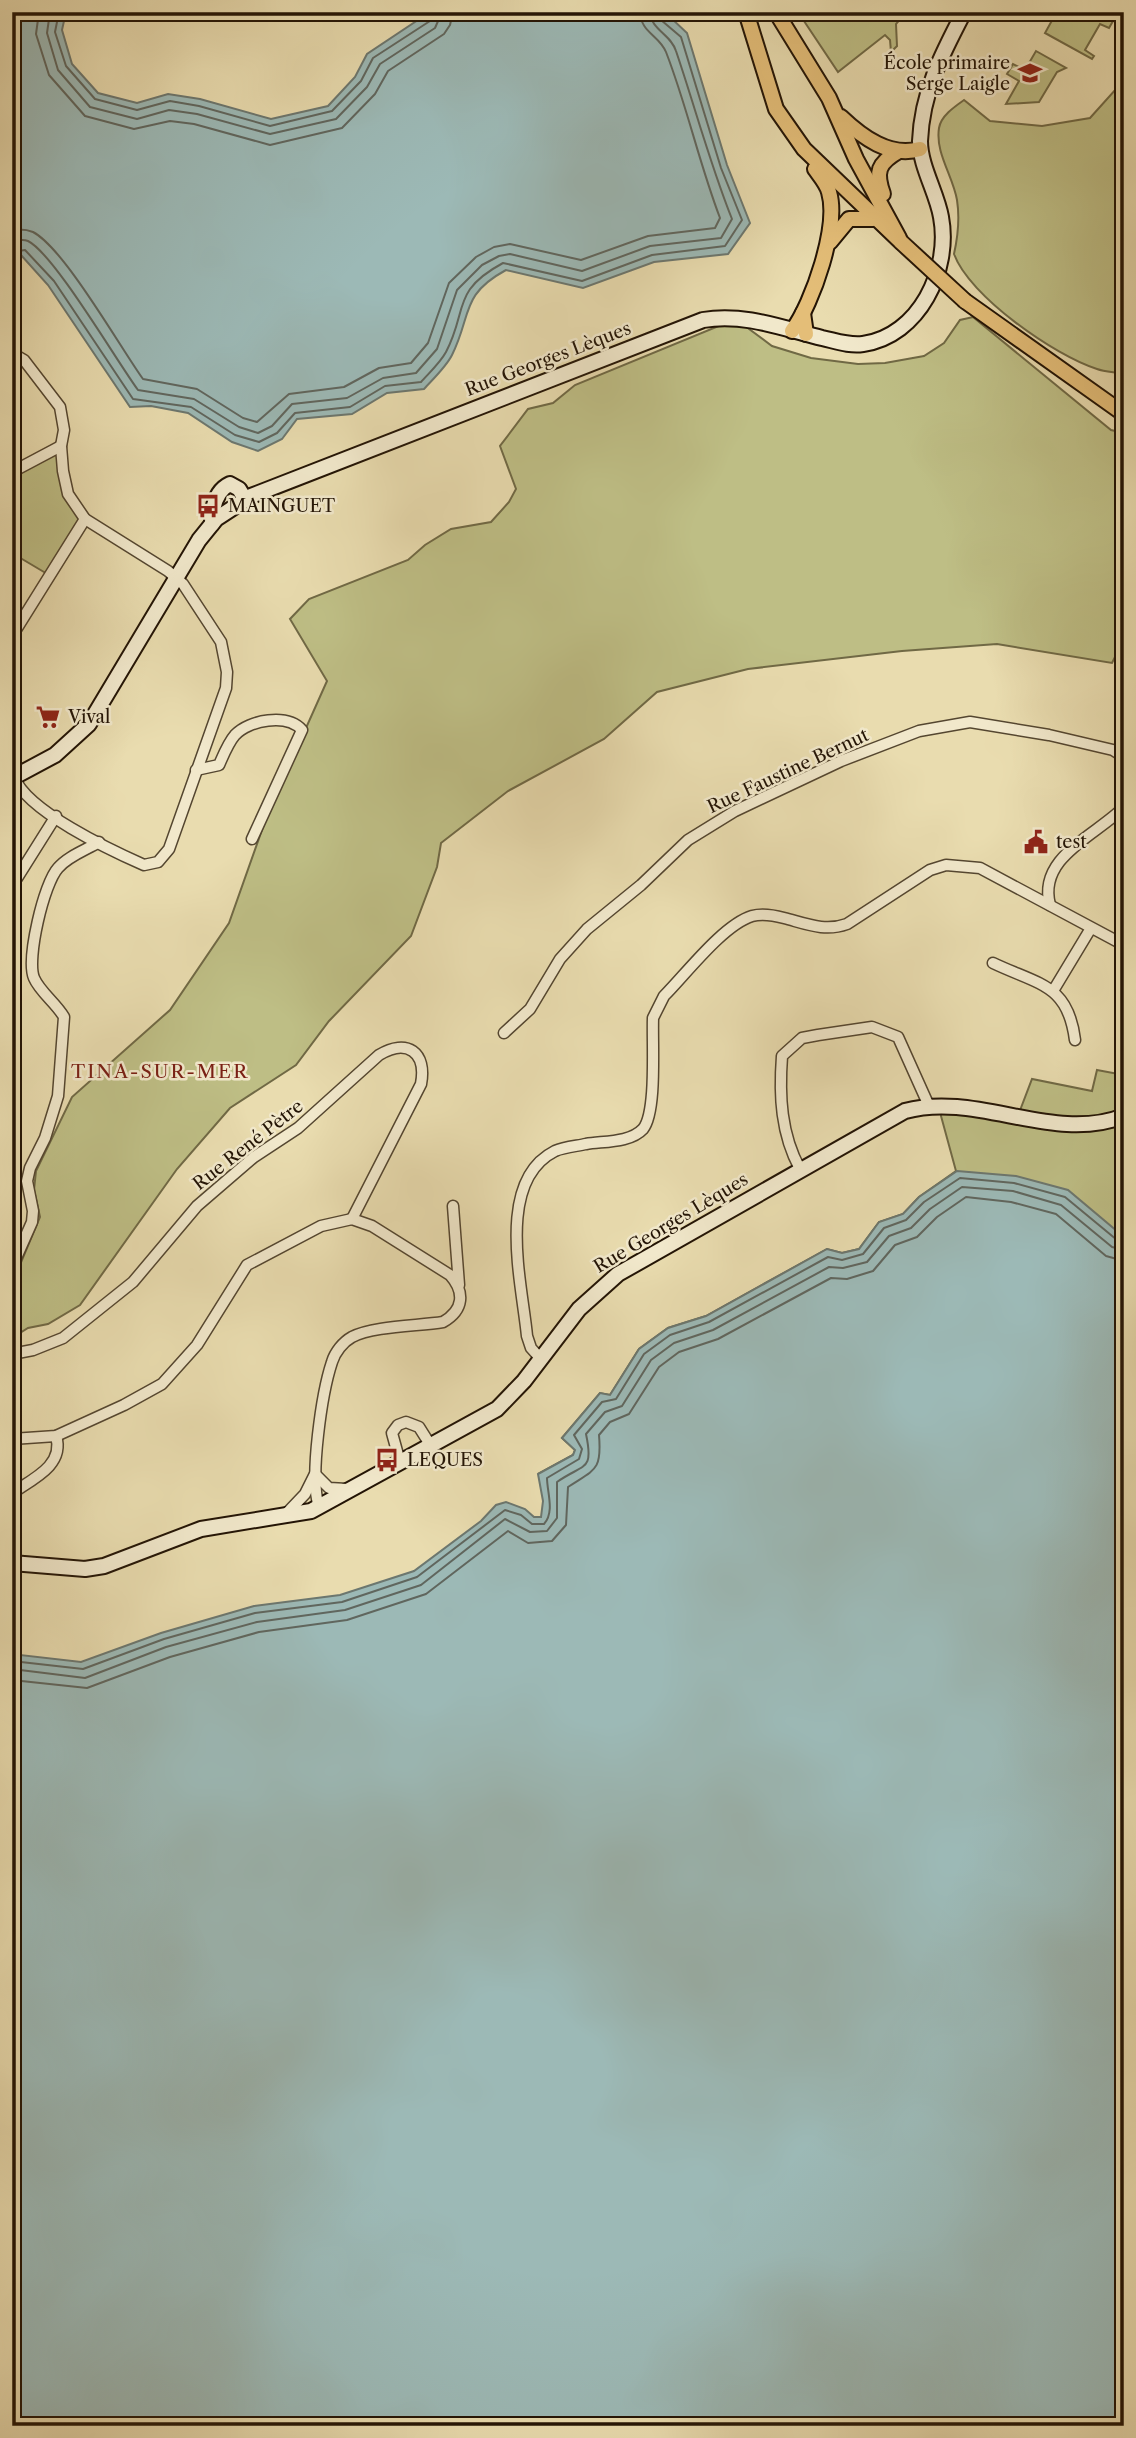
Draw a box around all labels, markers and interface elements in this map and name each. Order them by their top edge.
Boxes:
place label: École primaire Serge Laigle [884,51,1010,95]
school or university icon: École primaire Serge Laigle [1016,59,1044,87]
street label: Rue Georges Lèques [462,317,634,401]
bus stop icon: MAINGUET [194,492,222,520]
place label: MAINGUET [228,495,336,517]
supermarket icon: Vival [34,703,62,731]
place label: Vival [67,706,110,728]
street label: Rue Faustine Bernut [704,724,873,818]
public building icon: test [1022,828,1050,856]
place label: test [1056,831,1087,853]
district label: TINA-SUR-MER [71,1060,249,1083]
street label: Rue René Pètre [189,1095,307,1195]
street label: Rue Georges Lèques [590,1168,752,1278]
bus stop icon: LEQUES [373,1446,401,1474]
place label: LEQUES [407,1449,483,1471]

